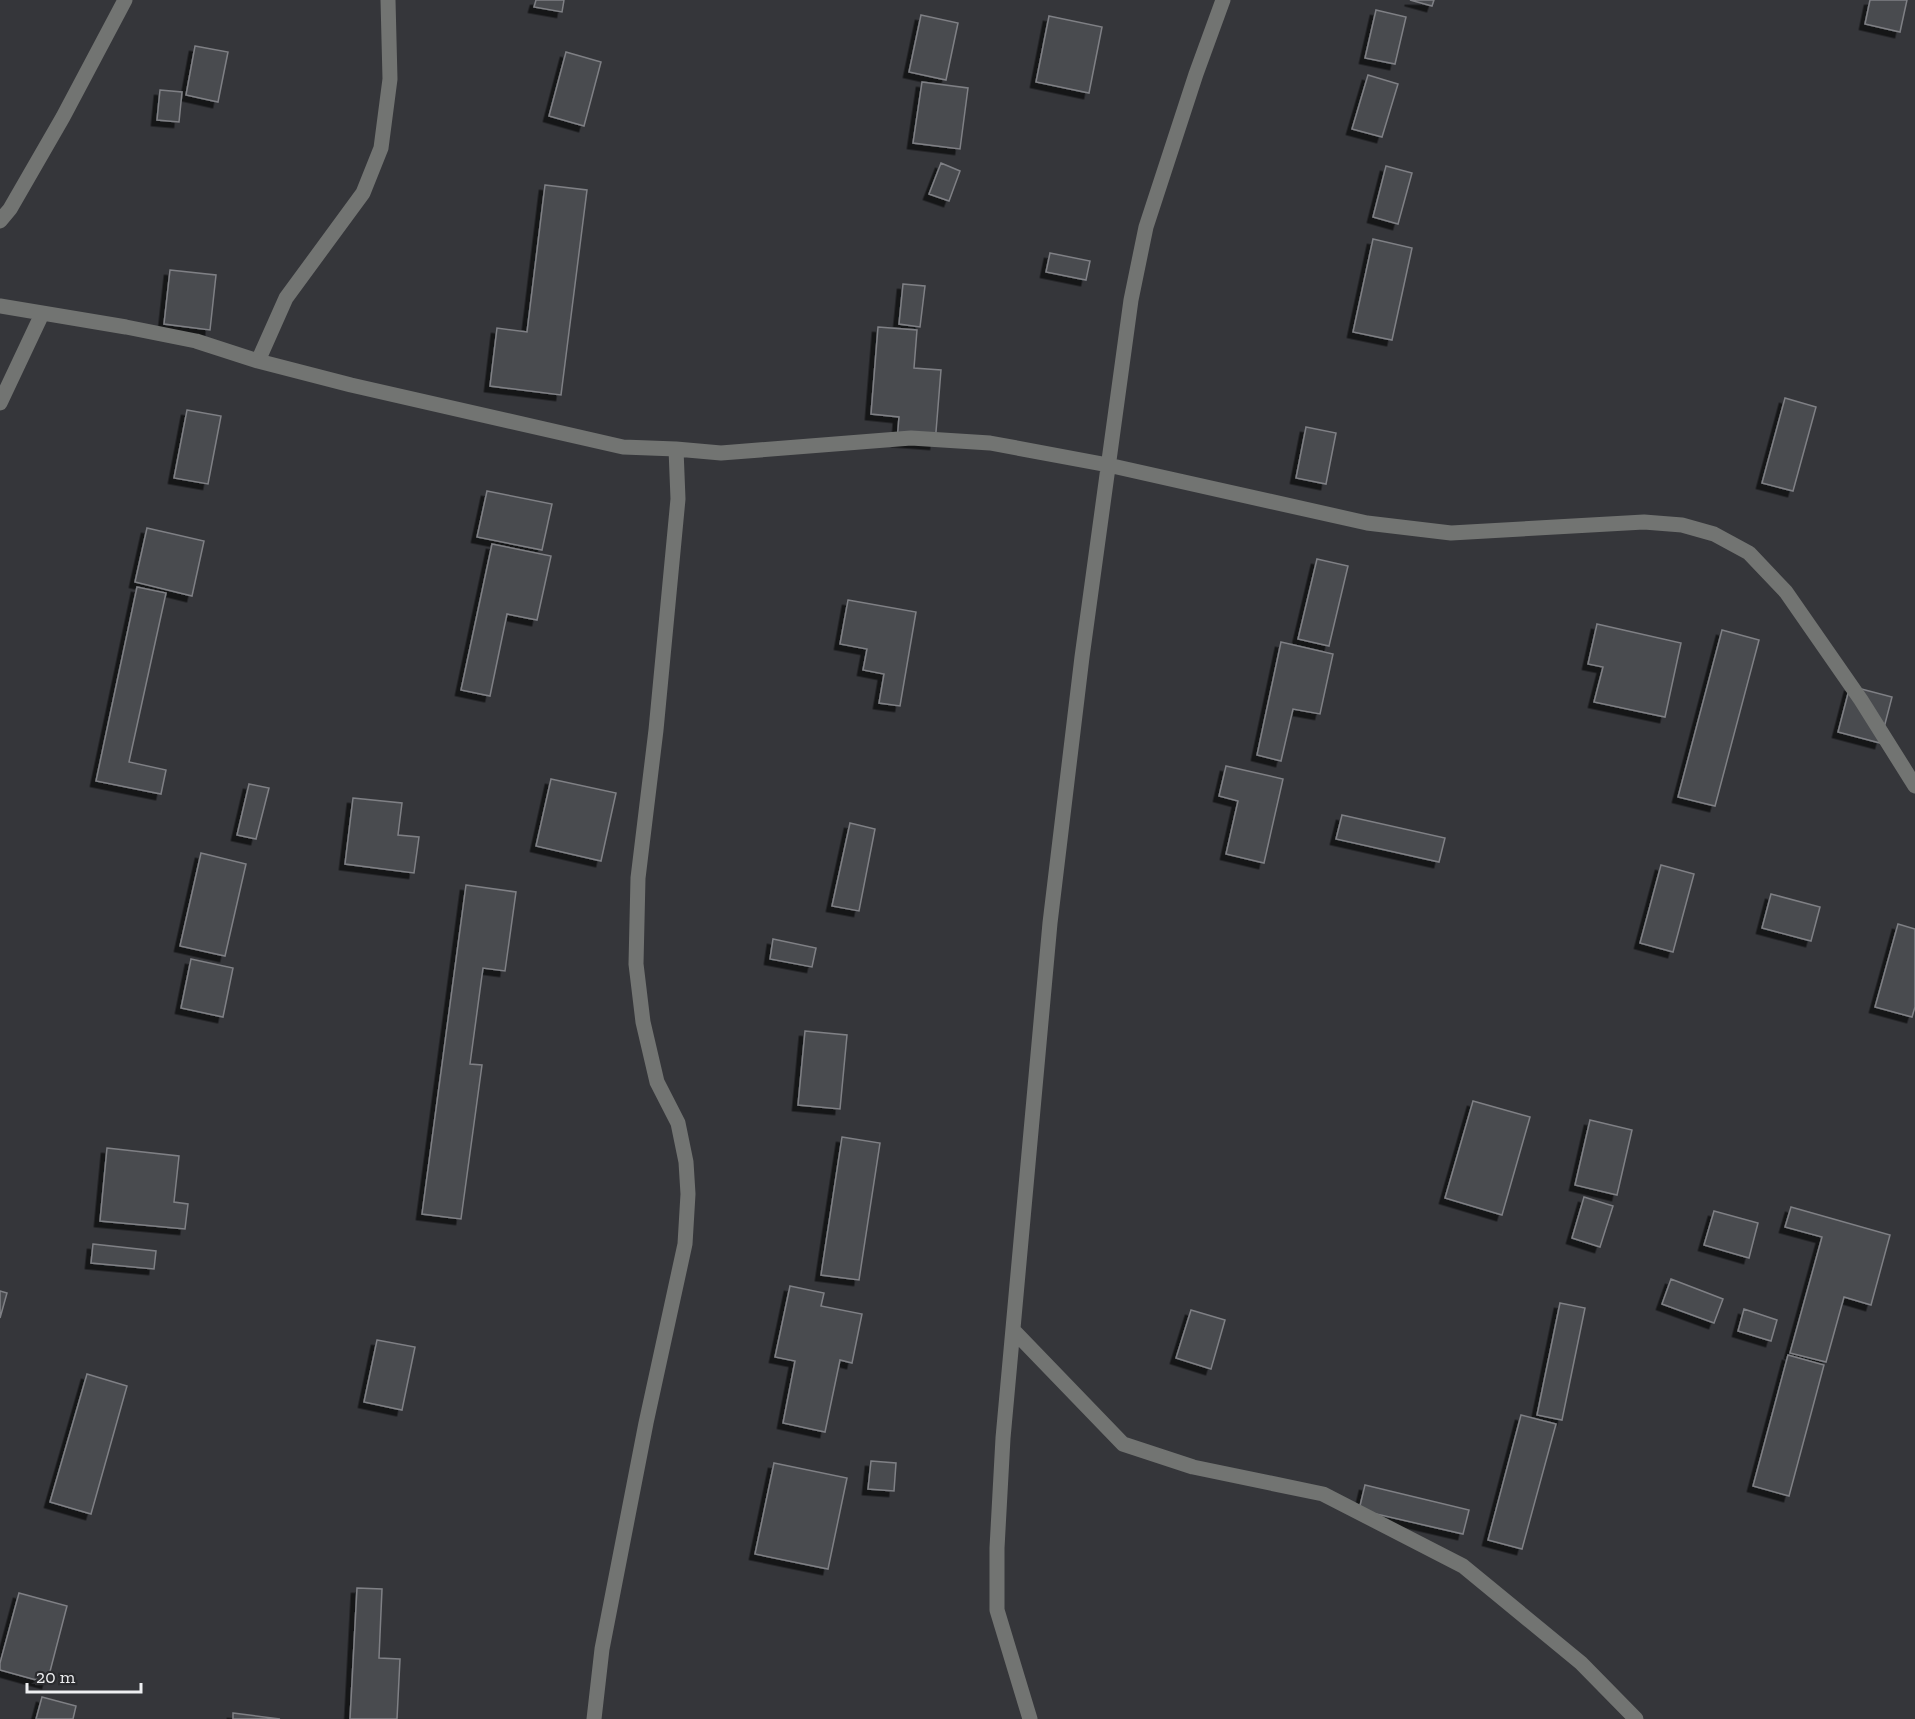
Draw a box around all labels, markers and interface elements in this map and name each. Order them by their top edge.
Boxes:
scale bar [27,1656,141,1694]
text: 20 m [36,1666,76,1688]

